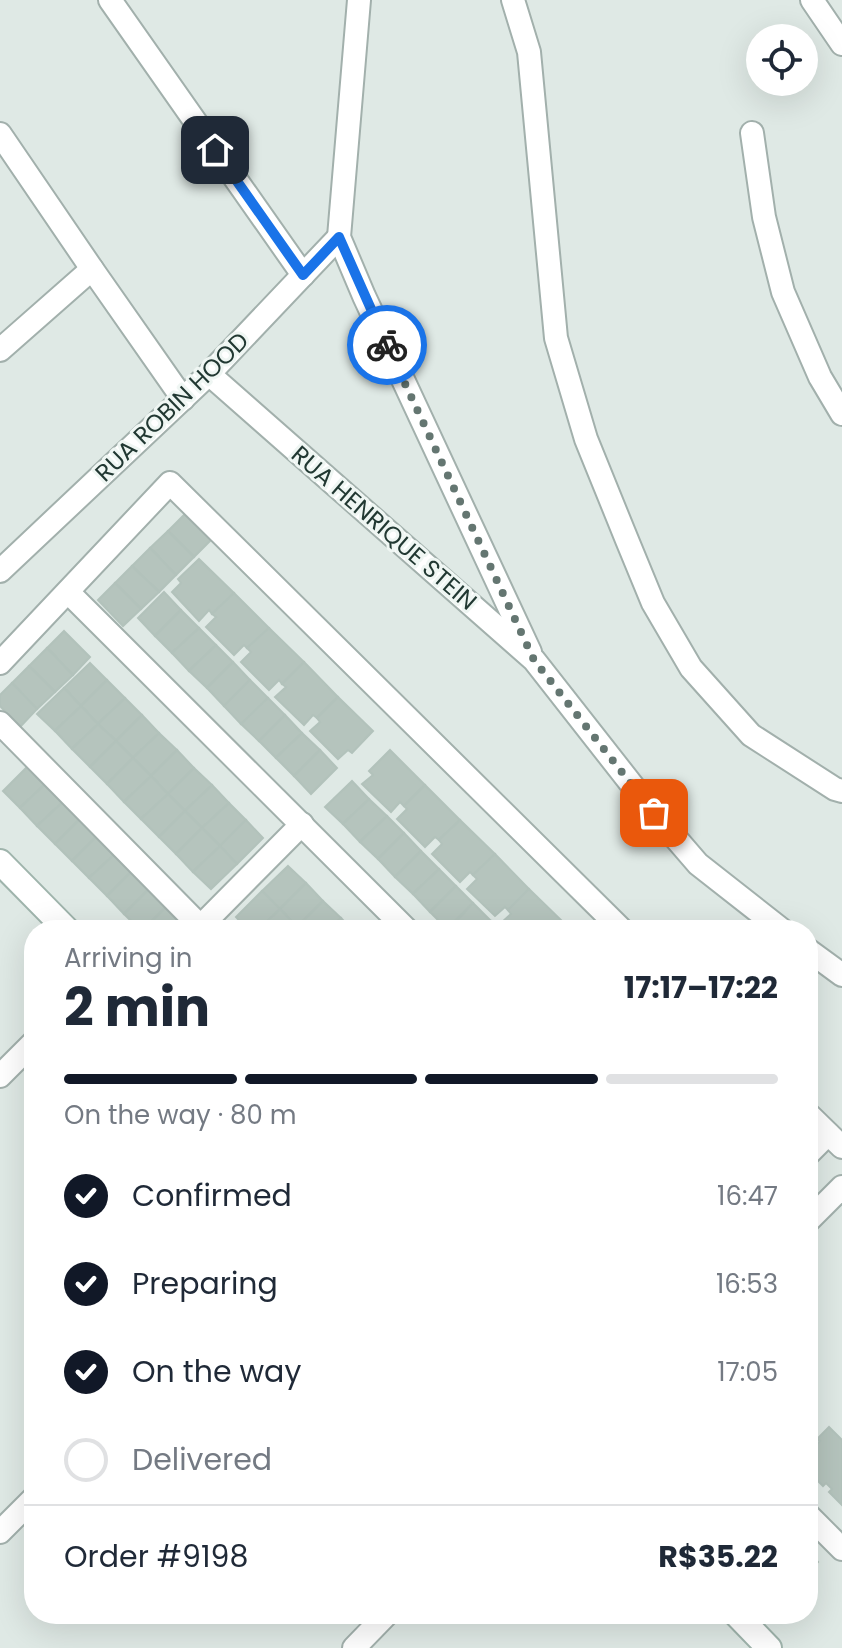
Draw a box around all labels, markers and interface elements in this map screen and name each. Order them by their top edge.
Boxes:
map controls [746,24,818,96]
button: locate [746,24,818,96]
pin [181,116,249,184]
icon: home [193,128,237,172]
courier [347,305,427,385]
icon: bike [365,323,409,367]
street label: RUA ROBIN HOOD [88,325,256,489]
street label: RUA HENRIQUE STEIN [285,438,484,617]
pin [620,779,688,847]
icon: bag [632,791,676,835]
text: Arriving in [64,940,193,976]
text: 17:17–17:22 [624,966,778,1009]
text: 2 min [64,971,210,1044]
text: On the way · 80 m [64,1097,297,1133]
icon: check [64,1174,108,1218]
text: Confirmed [132,1174,292,1217]
text: 16:47 [717,1178,778,1214]
icon: check [64,1262,108,1306]
text: Preparing [132,1262,278,1305]
text: 16:53 [716,1266,778,1302]
icon: check [64,1350,108,1394]
text: On the way [132,1350,301,1393]
text: 17:05 [717,1354,778,1390]
text: Delivered [132,1438,272,1481]
text: Order #9198 [64,1535,248,1578]
text: R$35.22 [658,1535,778,1578]

